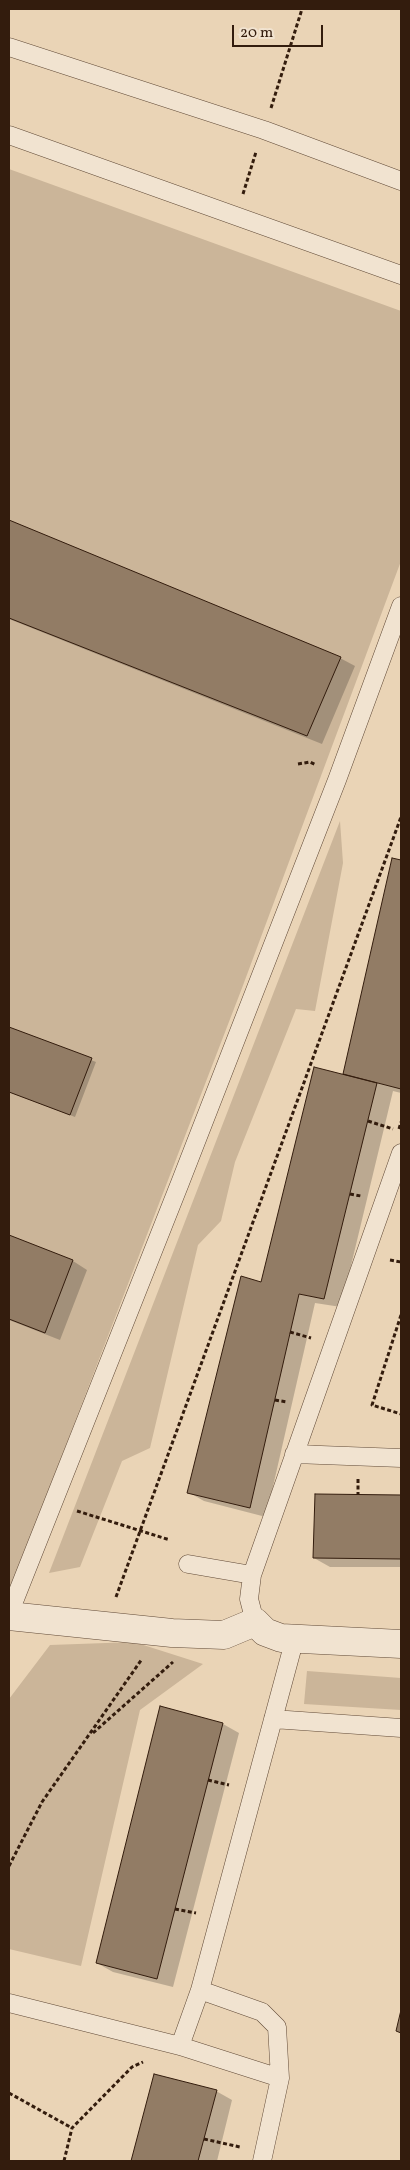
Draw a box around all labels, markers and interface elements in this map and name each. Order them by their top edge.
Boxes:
scale bar [235,15,326,47]
text: 20 m [240,23,273,44]

